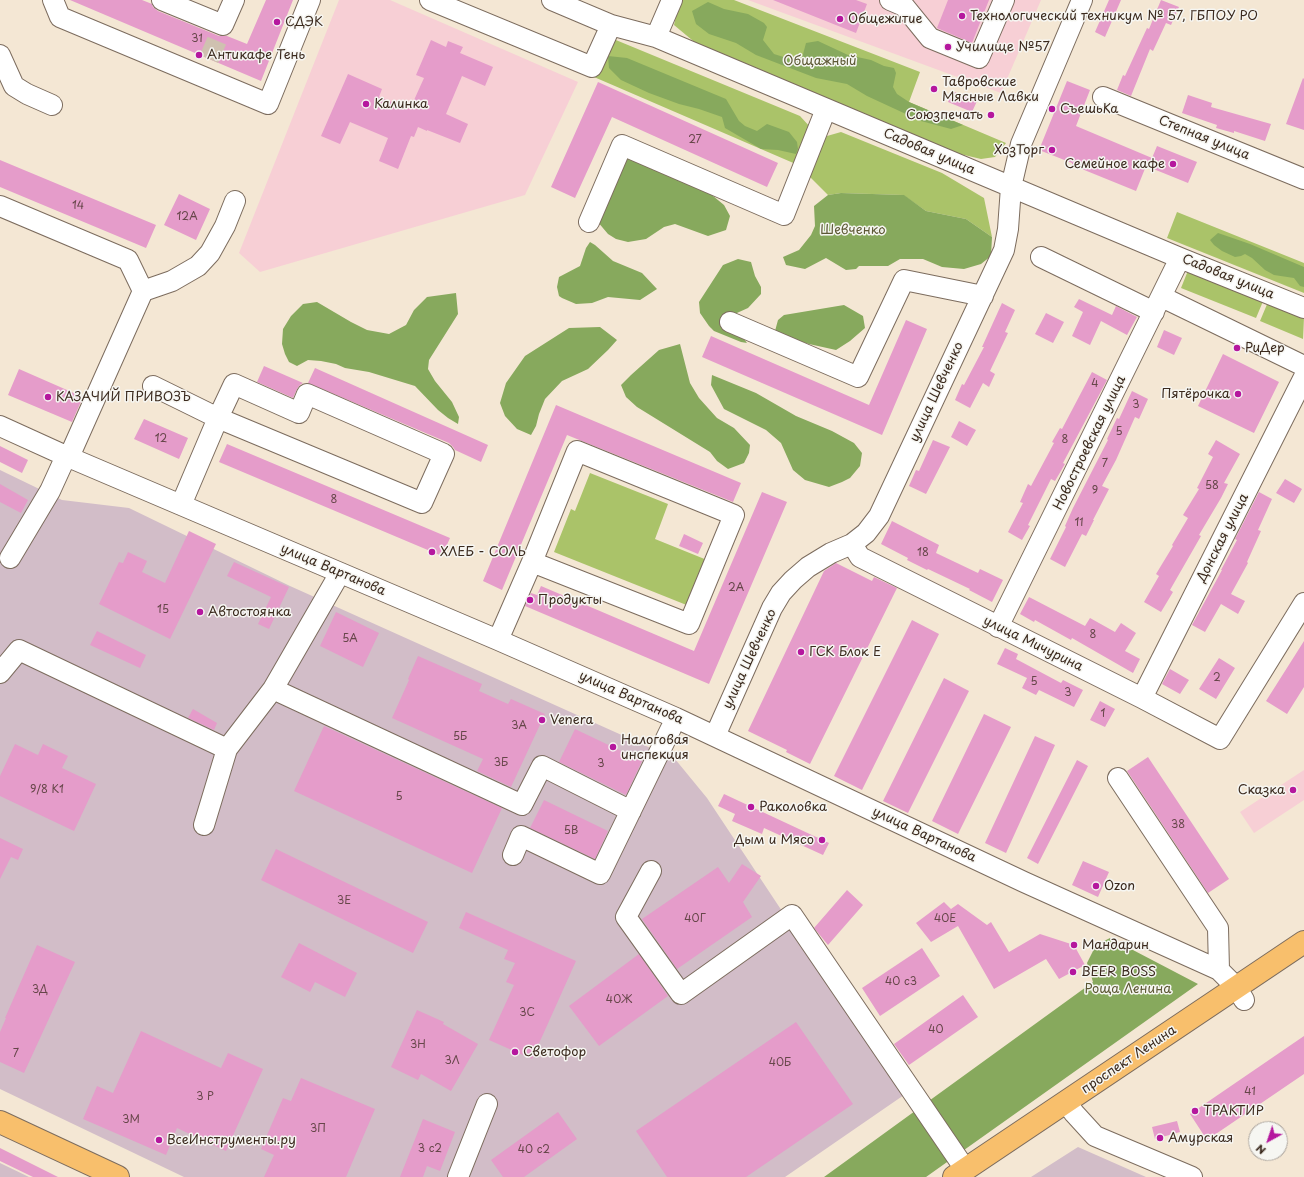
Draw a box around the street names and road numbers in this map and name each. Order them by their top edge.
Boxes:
street label: Степная улица [1156,113,1252,163]
street label: Садовая улица [881,126,977,178]
street label: Садовая улица [1180,251,1276,303]
street label: улица Шевченко [907,340,967,444]
street label: Новостроевская улица [1051,373,1129,513]
street label: Донская улица [1194,491,1252,585]
street label: улица Вартанова [278,541,388,599]
street label: улица Шевченко [720,607,780,711]
street label: улица Мичурина [981,613,1085,675]
street label: улица Вартанова [576,668,686,728]
street label: улица Вартанова [870,804,978,866]
street label: проспект Ленина [1079,1022,1179,1098]

